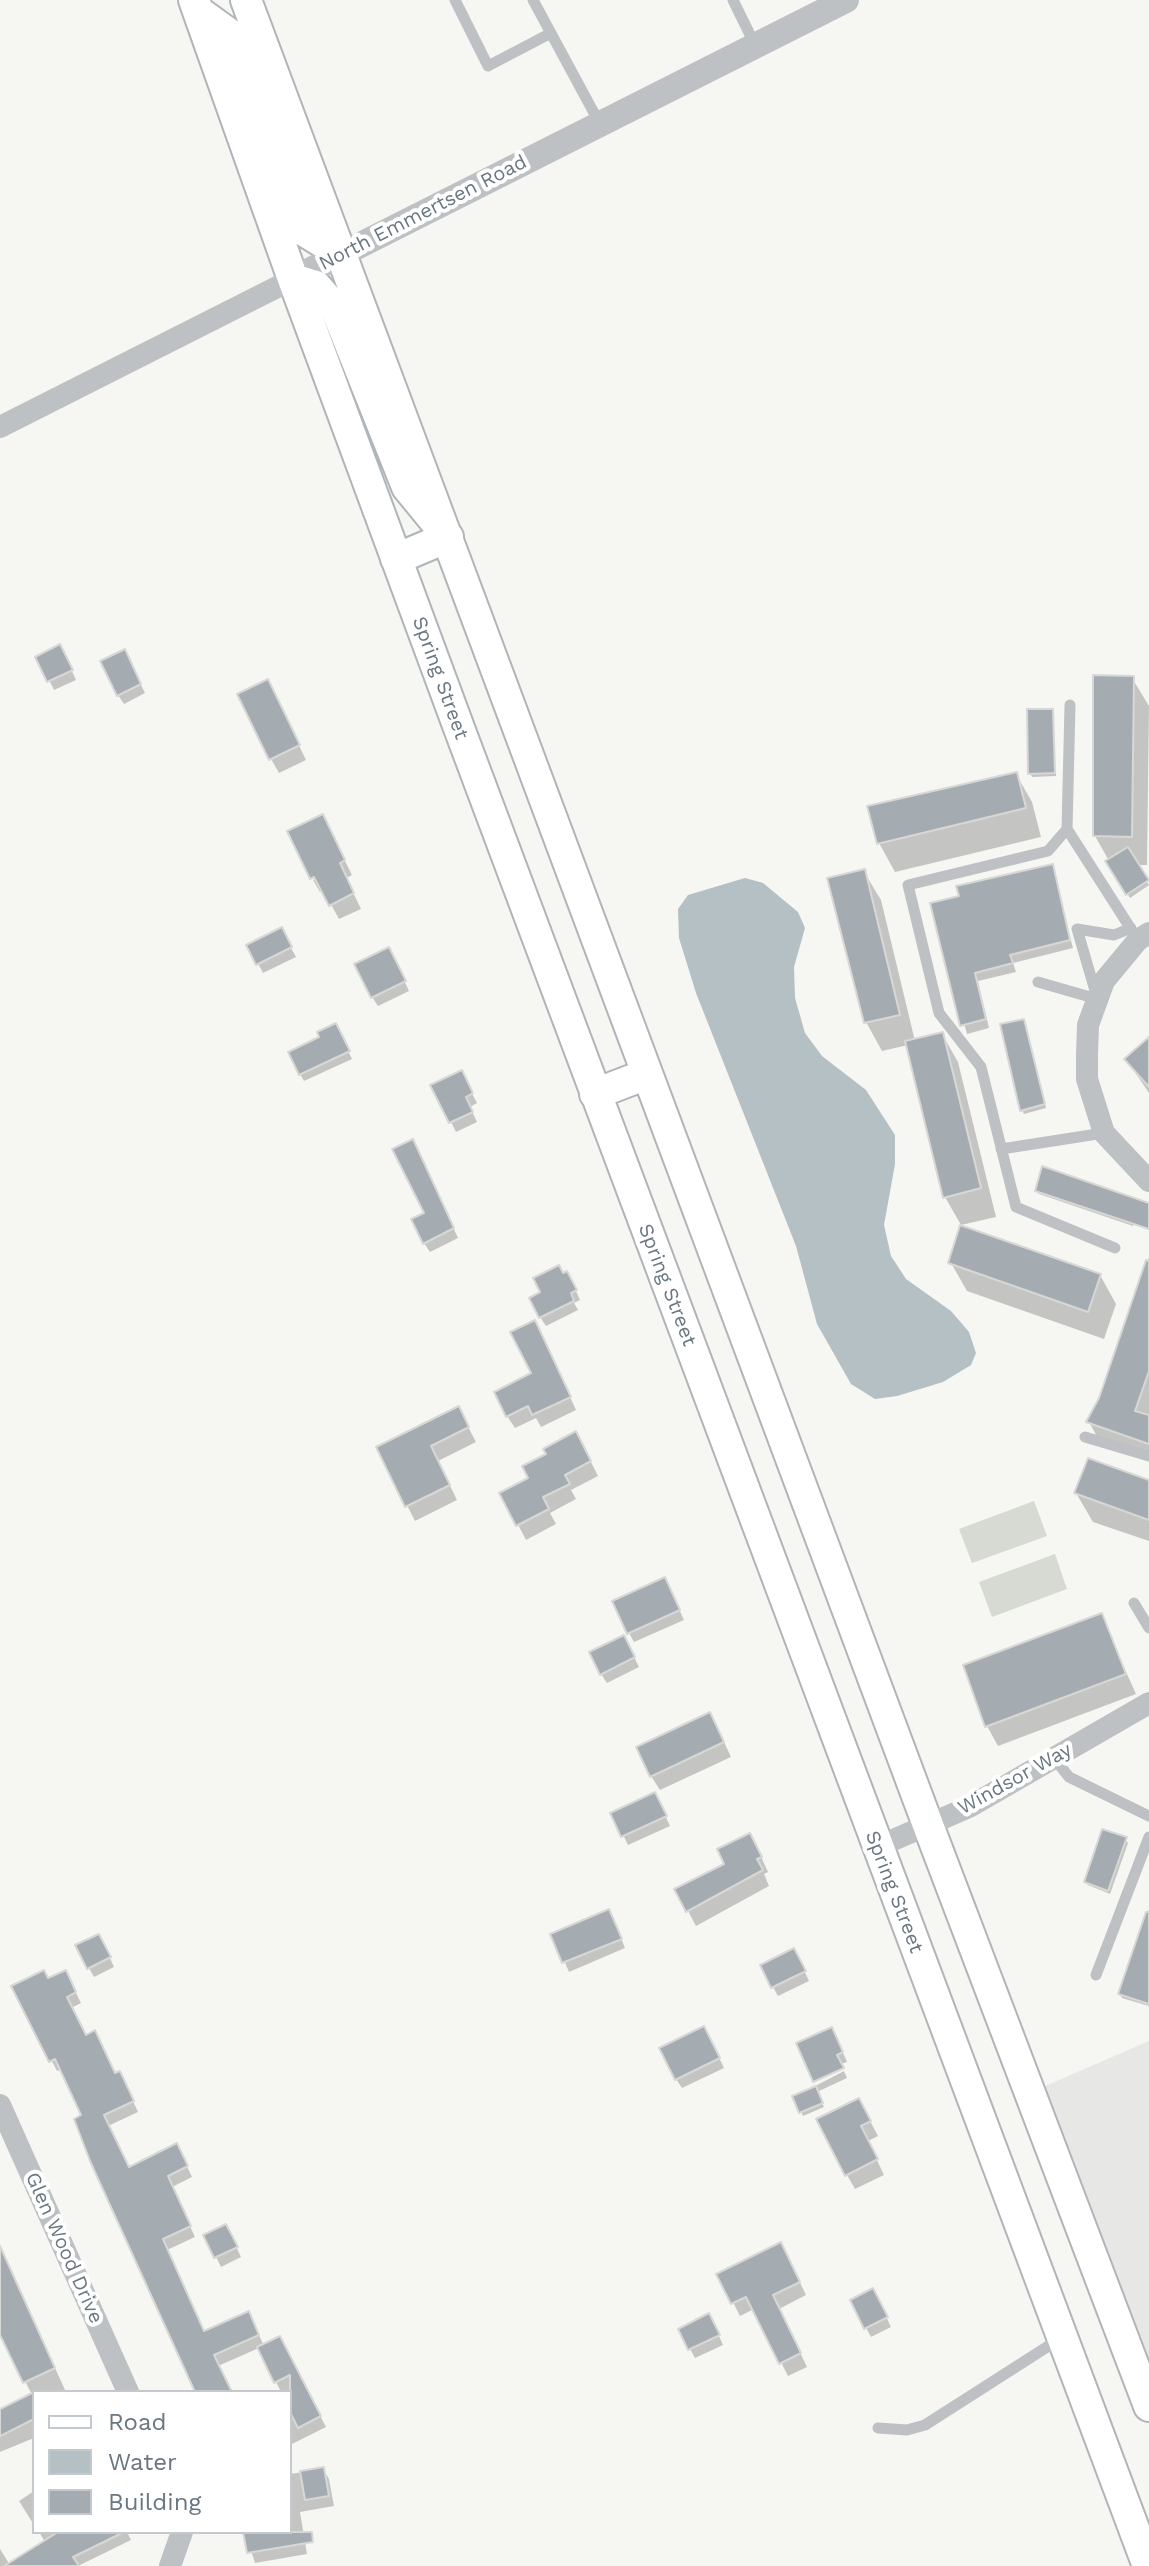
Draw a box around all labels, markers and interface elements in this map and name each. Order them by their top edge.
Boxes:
street label: North Emmertsen Road [315,150,531,276]
street label: Spring Street [407,613,473,743]
street label: Spring Street [633,1221,701,1349]
street label: Windsor Way [954,1738,1076,1820]
street label: Spring Street [860,1828,928,1956]
street label: Glen Wood Drive [20,2169,108,2327]
legend [32,2390,292,2534]
text: Road [108,2408,167,2436]
text: Water [108,2448,177,2476]
text: Building [108,2488,201,2516]

